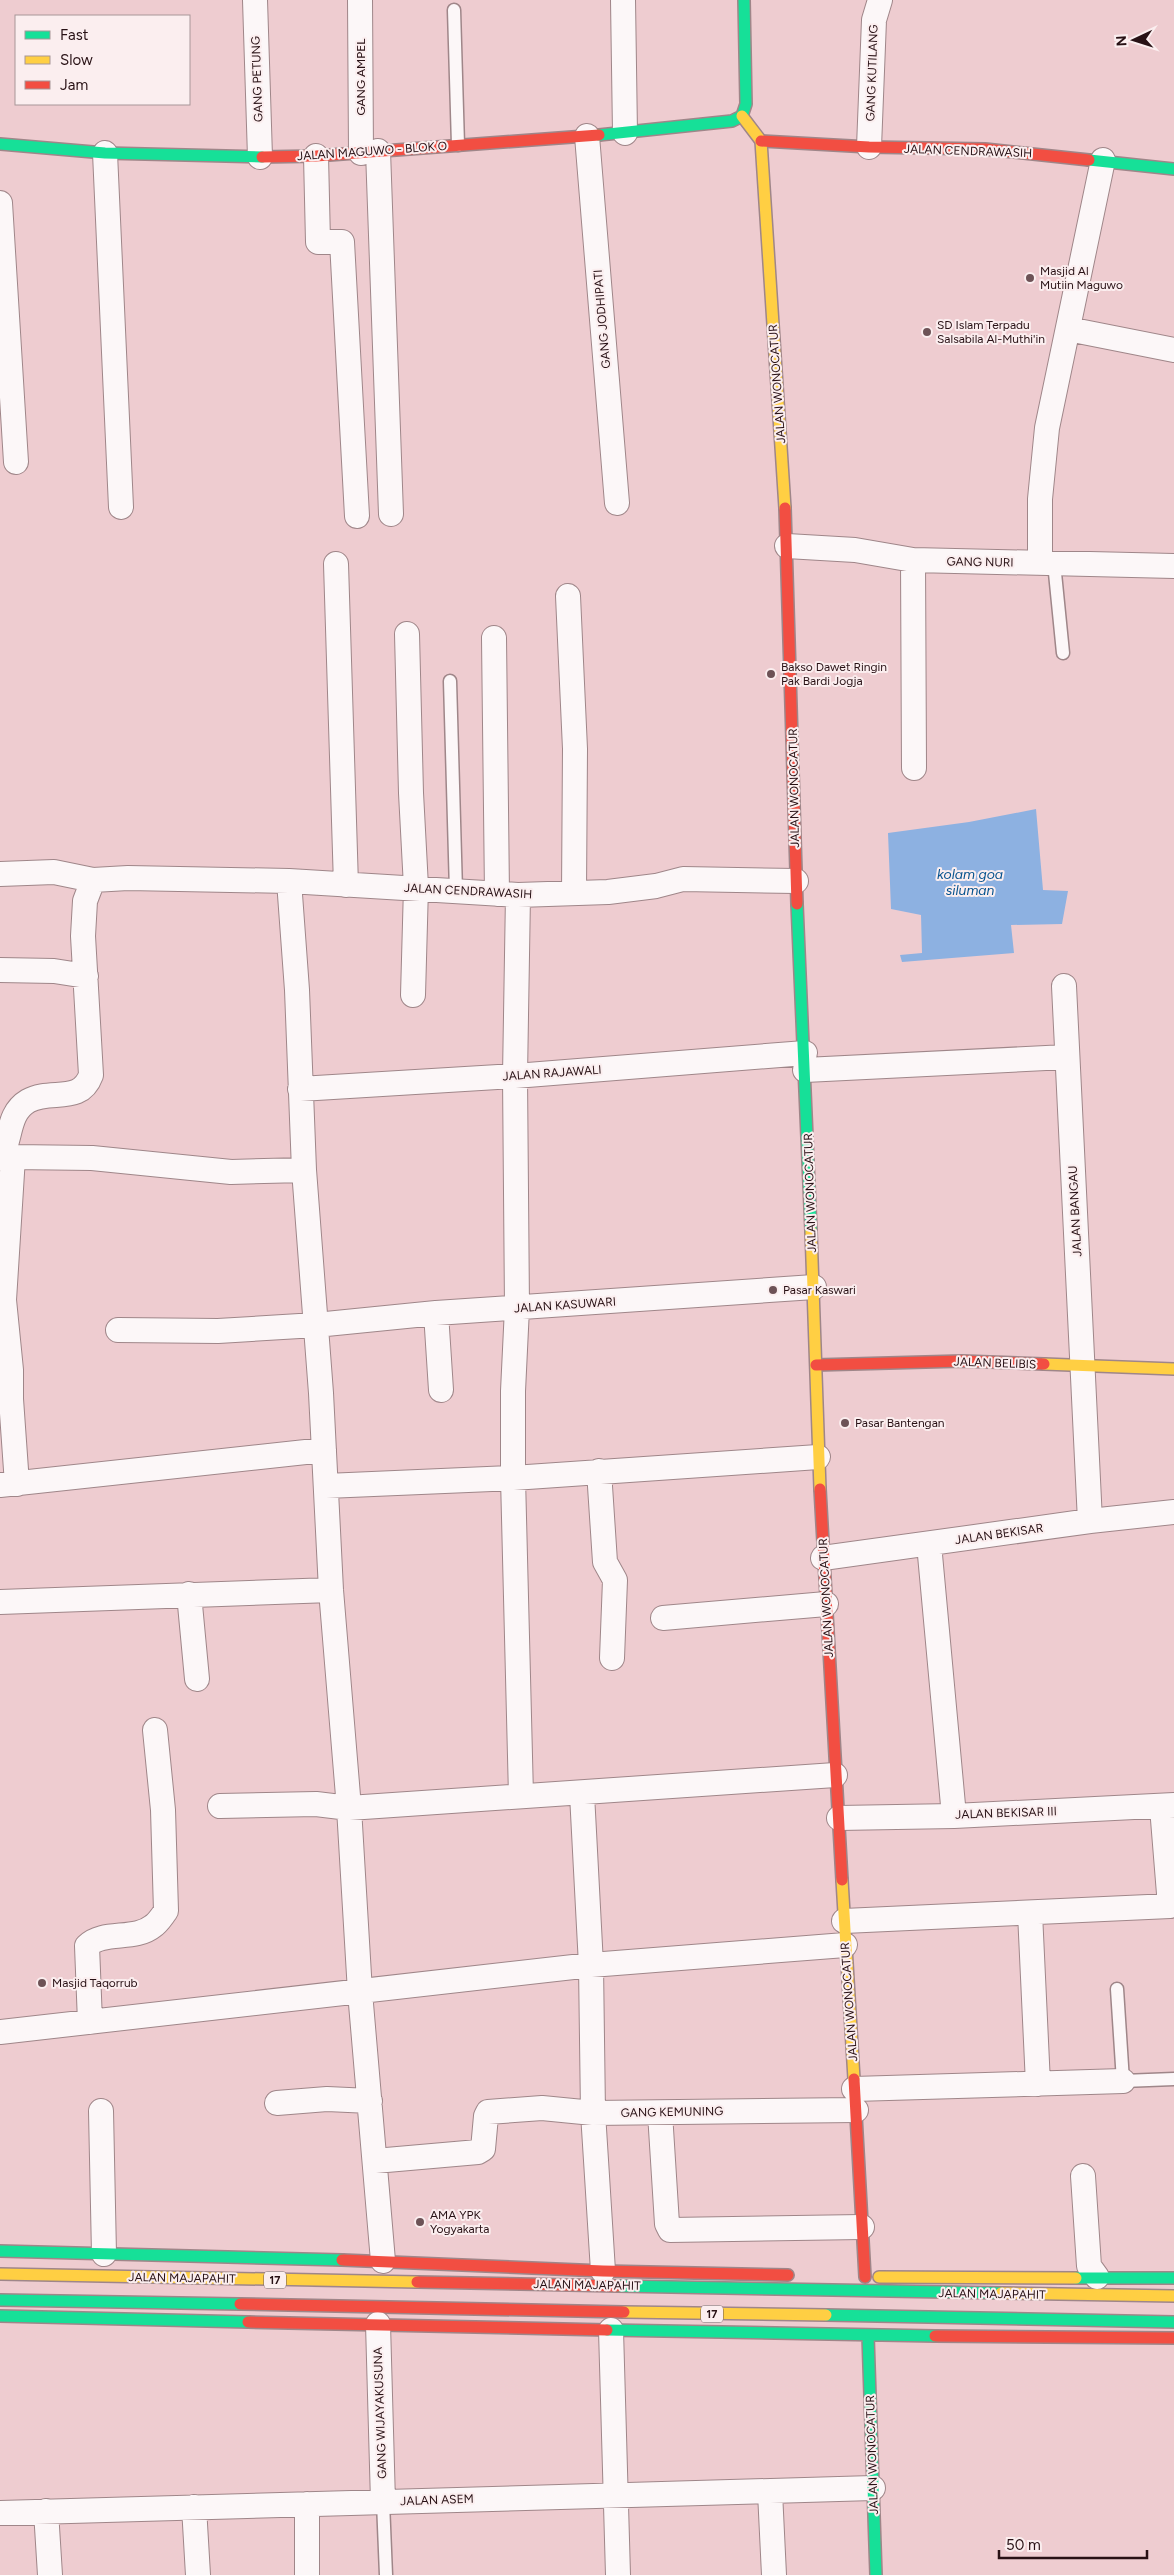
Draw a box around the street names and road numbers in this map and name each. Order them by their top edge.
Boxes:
street label: GANG KUTILANG [863,24,881,122]
street label: GANG PETUNG [249,36,265,122]
street label: GANG AMPEL [354,38,368,116]
street label: JALAN MAGUWO - BLOK O [296,139,448,163]
street label: JALAN CENDRAWASIH [904,142,1032,160]
street label: GANG JODHIPATI [591,269,613,369]
street label: JALAN WONOCATUR [766,324,788,444]
street label: GANG NURI [946,554,1014,570]
street label: JALAN WONOCATUR [786,728,802,848]
street label: JALAN CENDRAWASIH [404,881,532,901]
street label: JALAN RAJAWALI [502,1063,602,1083]
street label: JALAN WONOCATUR [801,1133,819,1253]
street label: JALAN BANGAU [1066,1165,1084,1257]
street label: JALAN KASUWARI [514,1294,616,1316]
street label: JALAN BELIBIS [953,1355,1037,1371]
street label: JALAN BEKISAR [954,1521,1044,1547]
street label: JALAN WONOCATUR [816,1538,836,1658]
street label: JALAN BEKISAR III [955,1804,1057,1822]
street label: JALAN WONOCATUR [838,1942,860,2062]
street label: GANG KEMUNING [621,2104,723,2120]
street label: JALAN MAJAPAHIT [128,2270,236,2286]
road number: 17 [264,2272,286,2288]
street label: JALAN MAJAPAHIT [533,2277,641,2293]
street label: JALAN MAJAPAHIT [938,2286,1046,2302]
road number: 17 [701,2306,723,2322]
street label: GANG WIJAYAKUSUNA [371,2347,389,2479]
street label: JALAN WONOCATUR [863,2395,881,2515]
street label: JALAN ASEM [400,2492,474,2508]

